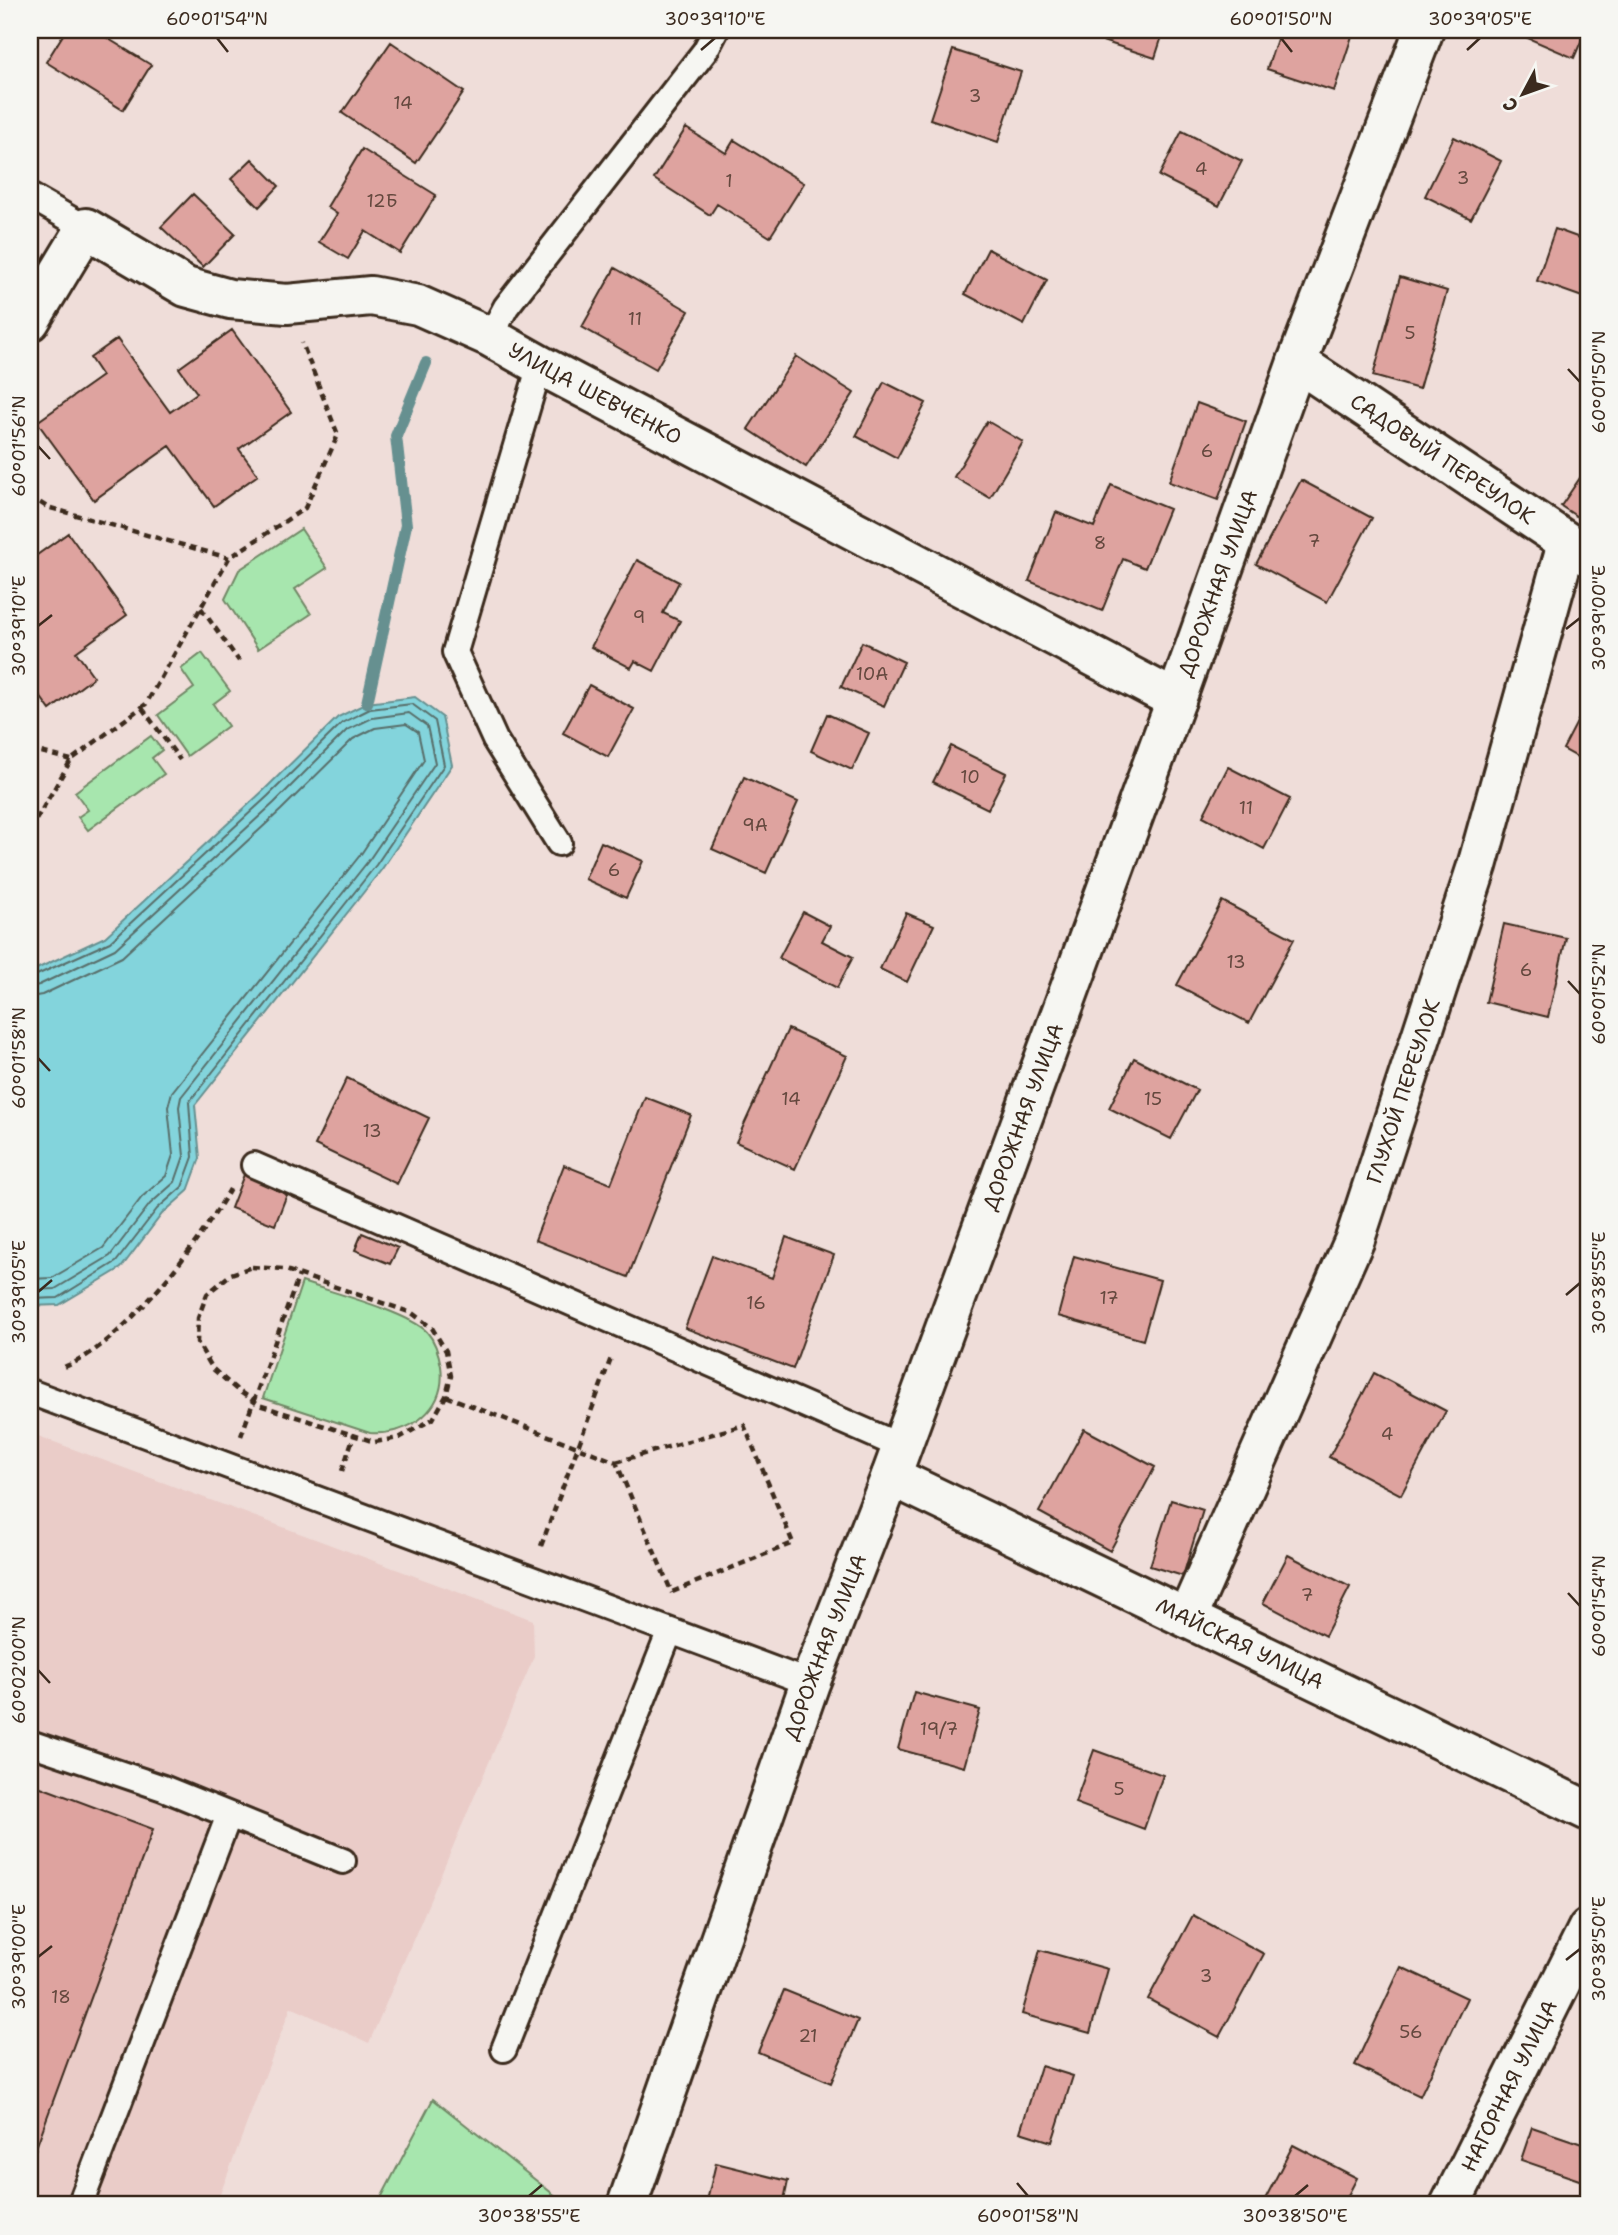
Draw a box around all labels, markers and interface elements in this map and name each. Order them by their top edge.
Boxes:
text: 60°01'54"N [166,7,268,31]
text: 30°39'10"E [664,7,766,31]
text: 60°01'50"N [1230,7,1332,31]
text: 30°39'05"E [1428,7,1532,31]
north arrow [1488,60,1558,130]
house number: 3 [969,84,981,108]
house number: 14 [393,91,413,115]
text: С [1497,92,1524,117]
house number: 4 [1195,157,1207,181]
house number: 3 [1457,166,1469,190]
house number: 1 [725,169,733,193]
house number: 12Б [366,189,398,213]
house number: 11 [628,307,642,331]
house number: 5 [1404,321,1416,345]
text: 60°01'50"N [1587,331,1611,433]
street label: УЛИЦА ШЕВЧЕНКО [503,336,687,451]
street label: САДОВЫЙ ПЕРЕУЛОК [1345,387,1541,531]
text: 60°01'56"N [7,395,31,497]
house number: 6 [1201,439,1213,463]
street label: ДОРОЖНАЯ УЛИЦА [1171,486,1264,681]
house number: 7 [1308,529,1320,553]
house number: 8 [1094,531,1106,555]
text: 30°39'00"E [1587,565,1611,671]
text: 30°39'10"E [7,575,31,677]
house number: 9 [633,605,645,629]
house number: 10А [856,662,888,686]
house number: 10 [960,765,980,789]
house number: 11 [1239,796,1253,820]
house number: 9А [742,813,768,837]
house number: 6 [608,858,620,882]
text: 60°01'52"N [1587,943,1611,1045]
house number: 13 [1226,950,1246,974]
house number: 6 [1520,958,1532,982]
street label: ГЛУХОЙ ПЕРЕУЛОК [1360,995,1447,1187]
text: 60°01'58"N [7,1007,31,1109]
street label: ДОРОЖНАЯ УЛИЦА [976,1019,1070,1214]
house number: 14 [781,1087,801,1111]
house number: 15 [1144,1087,1162,1111]
house number: 13 [362,1119,382,1143]
text: 30°38'55"E [1587,1231,1611,1335]
text: 30°39'05"E [7,1240,31,1344]
house number: 17 [1099,1286,1119,1310]
house number: 16 [746,1291,766,1315]
house number: 4 [1381,1422,1393,1446]
street label: ДОРОЖНАЯ УЛИЦА [777,1550,873,1744]
text: 60°01'54"N [1587,1555,1611,1657]
house number: 7 [1301,1583,1313,1607]
street label: МАЙСКАЯ УЛИЦА [1151,1591,1328,1696]
text: 60°02'00"N [7,1616,31,1724]
house number: 19/7 [920,1717,958,1741]
house number: 5 [1113,1777,1125,1801]
text: 30°38'50"E [1587,1896,1611,2002]
text: 30°39'00"E [7,1904,31,2010]
house number: 3 [1200,1964,1212,1988]
house number: 18 [51,1985,71,2009]
street label: НАГОРНАЯ УЛИЦА [1455,1995,1564,2177]
house number: 56 [1399,2020,1423,2044]
house number: 21 [798,2024,818,2048]
text: 30°38'55"E [477,2204,581,2228]
text: 60°01'58"N [977,2204,1079,2228]
text: 30°38'50"E [1242,2204,1348,2228]

